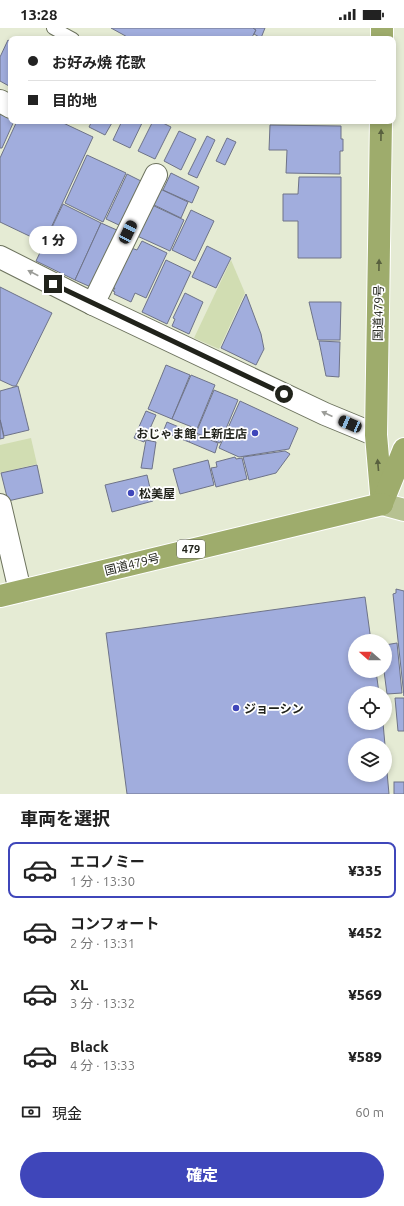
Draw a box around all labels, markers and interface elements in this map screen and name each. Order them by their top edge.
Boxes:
text: 13:28 [20,6,58,23]
text: お好み焼 花歌 [52,54,146,71]
text: 目的地 [52,92,97,109]
one-way arrow [378,128,384,141]
car [117,219,139,245]
callout: 1 分 [29,226,77,254]
text: 1 分 [41,233,65,247]
one-way arrow [376,258,382,271]
one-way arrow [27,270,38,277]
route end [44,275,62,293]
street label: 国道479号 [371,285,385,341]
route start [275,385,293,403]
one-way arrow [321,411,332,417]
car [337,414,363,434]
place label: おじゃま館 上新庄店 [136,427,247,440]
marker: おじゃま館 上新庄店 [250,428,260,438]
one-way arrow [375,459,382,471]
place label: 松美屋 [139,487,175,500]
marker: 松美屋 [126,488,136,498]
road number: 479 [177,540,205,558]
street label: 国道479号 [103,551,161,577]
north arrow [348,634,392,678]
map controls [348,634,392,782]
button: locate [348,686,392,730]
place label: ジョーシン [244,702,304,715]
marker: ジョーシン [231,703,241,713]
button: layers [348,738,392,782]
text: 車両を選択 [20,808,110,828]
icon: car [22,852,58,888]
text: エコノミー [70,853,145,870]
text: ¥335 [348,862,382,879]
text: 1 分 · 13:30 [70,874,135,888]
icon: car [22,914,58,950]
text: コンフォート [70,915,160,932]
text: ¥452 [348,924,382,941]
text: 2 分 · 13:31 [70,936,135,950]
icon: car [22,976,58,1012]
text: XL [70,976,88,993]
text: ¥569 [348,986,382,1003]
text: 3 分 · 13:32 [70,996,135,1010]
icon: car [22,1038,58,1074]
text: Black [70,1038,109,1055]
text: ¥589 [348,1048,382,1065]
text: 4 分 · 13:33 [70,1058,135,1072]
icon: cash [20,1101,42,1123]
text: 現金 [52,1105,82,1122]
text: 60 m [355,1105,384,1119]
button: 確定 [20,1152,384,1198]

